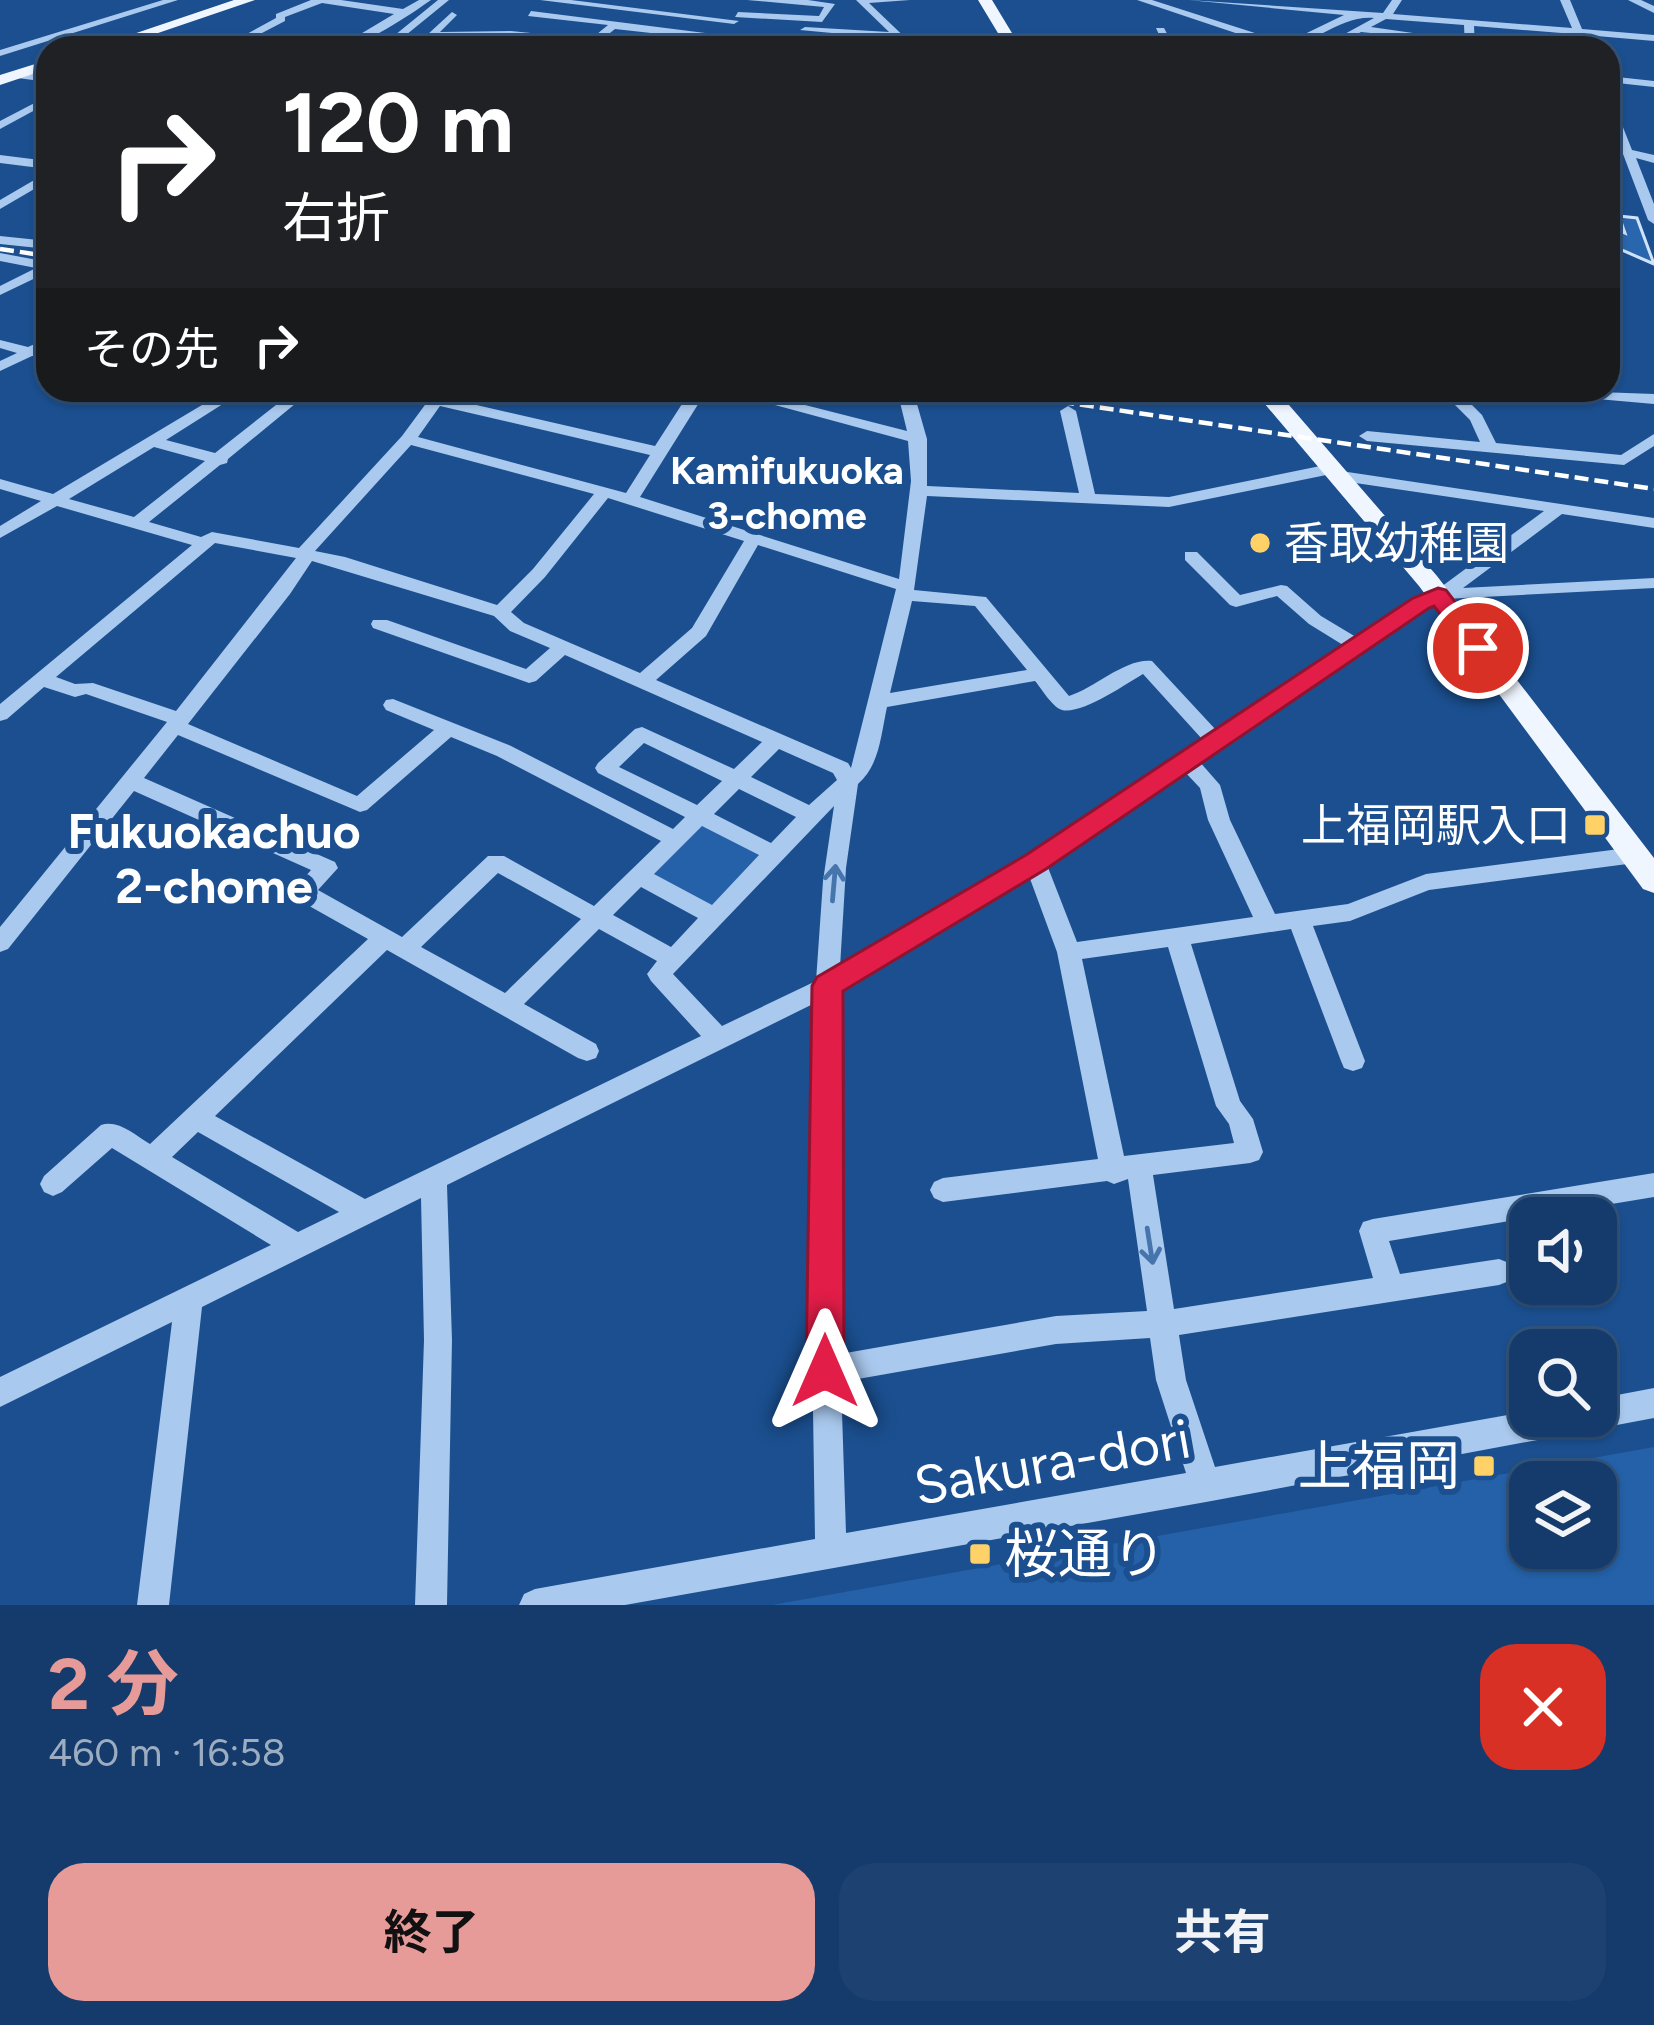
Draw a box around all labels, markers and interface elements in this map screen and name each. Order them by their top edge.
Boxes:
text: 120 m [282,72,514,173]
icon: right [84,84,240,240]
text: 右折 [282,186,390,251]
icon: right [243,312,309,378]
text: その先 [84,322,219,376]
district label: Kamifukuoka 3-chome [670,447,904,539]
place label: 香取幼稚園 [1284,516,1509,570]
marker: 香取幼稚園 [1247,530,1273,556]
pin [1427,597,1529,699]
icon: arrive [1445,615,1511,681]
place label: 上福岡駅入口 [1301,798,1571,852]
district label: Fukuokachuo 2-chome [67,802,361,915]
marker: 上福岡駅入口 [1582,812,1608,838]
one-way arrow [823,864,846,903]
map controls [1509,1197,1617,1569]
button: sound [1509,1197,1617,1305]
one-way arrow [1139,1225,1162,1264]
position arrow [762,1308,888,1434]
button: search [1509,1329,1617,1437]
street label: Sakura-dori [909,1406,1195,1519]
place label: 上福岡 [1298,1434,1460,1499]
marker: 上福岡 [1471,1453,1497,1479]
button: layers [1509,1461,1617,1569]
place label: 桜通り [1004,1522,1166,1587]
marker: 桜通り [967,1541,993,1567]
text: 2 分 [48,1641,179,1727]
button: close [1480,1644,1606,1770]
text: 460 m · 16:58 [48,1729,286,1776]
button: 終了 [48,1863,815,2001]
button: 共有 [839,1863,1606,2001]

